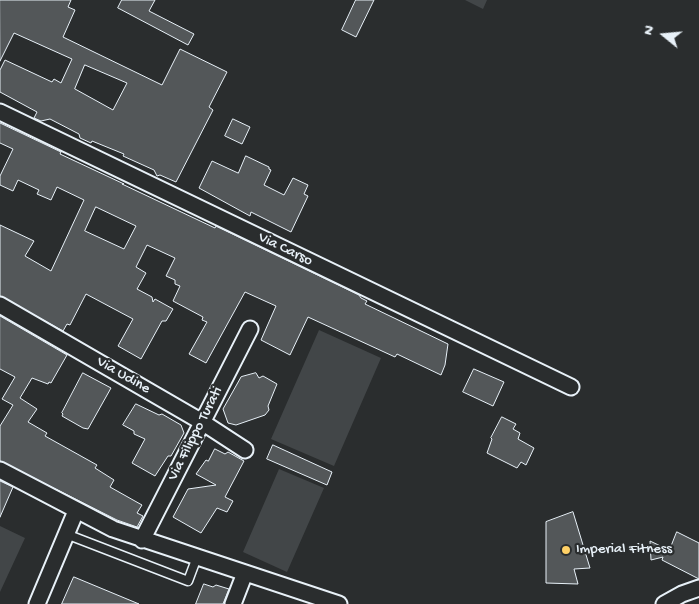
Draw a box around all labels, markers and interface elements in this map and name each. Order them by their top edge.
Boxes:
north arrow [639,10,689,60]
text: N [640,24,659,37]
street label: Via Carso [255,229,315,271]
street label: Via Udine [93,353,153,399]
street label: Via Filippo Turati [165,384,227,484]
place label: Imperial Fitness [576,541,672,559]
marker: Imperial Fitness [560,544,572,556]

